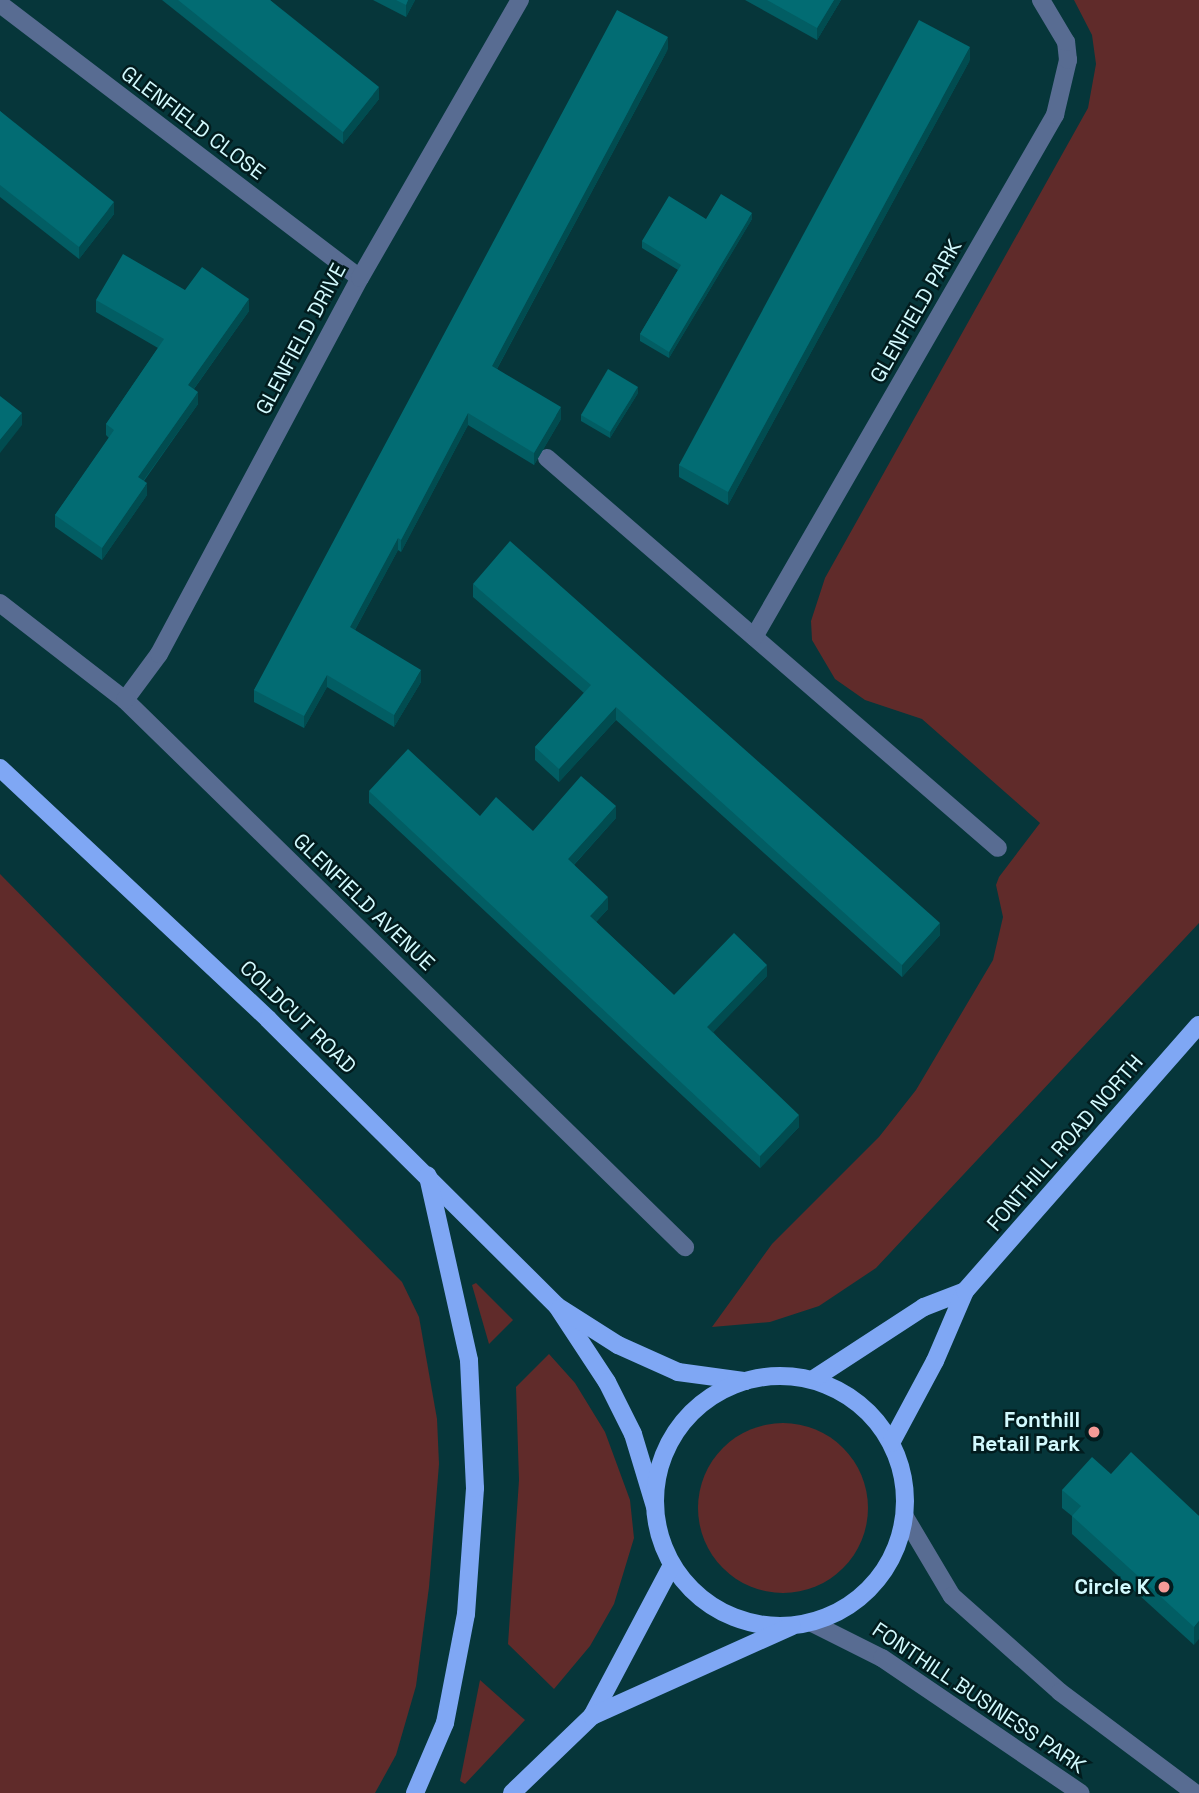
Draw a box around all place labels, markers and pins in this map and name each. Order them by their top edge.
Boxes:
place label: Fonthill Retail Park [972,1407,1080,1457]
marker: Fonthill Retail Park [1086,1424,1102,1440]
place label: Circle K [1074,1574,1150,1600]
marker: Circle K [1156,1579,1172,1595]

